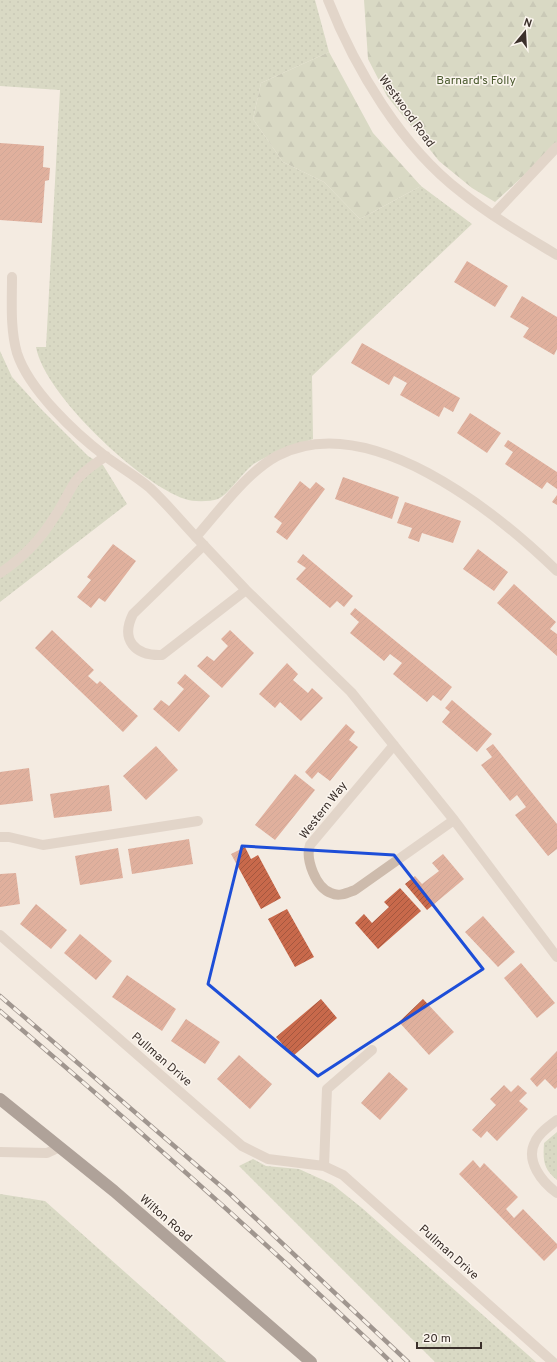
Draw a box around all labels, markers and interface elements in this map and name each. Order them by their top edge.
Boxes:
north arrow [505,12,545,52]
text: N [522,16,534,31]
street label: Westwood Road [375,72,438,151]
park label: Barnard's Folly [436,73,516,89]
street label: Western Way [296,778,351,843]
street label: Pullman Drive [128,1029,195,1090]
street label: Wilton Road [136,1191,195,1246]
street label: Pullman Drive [415,1222,482,1284]
scale bar [417,1324,481,1350]
text: 20 m [423,1331,451,1347]

